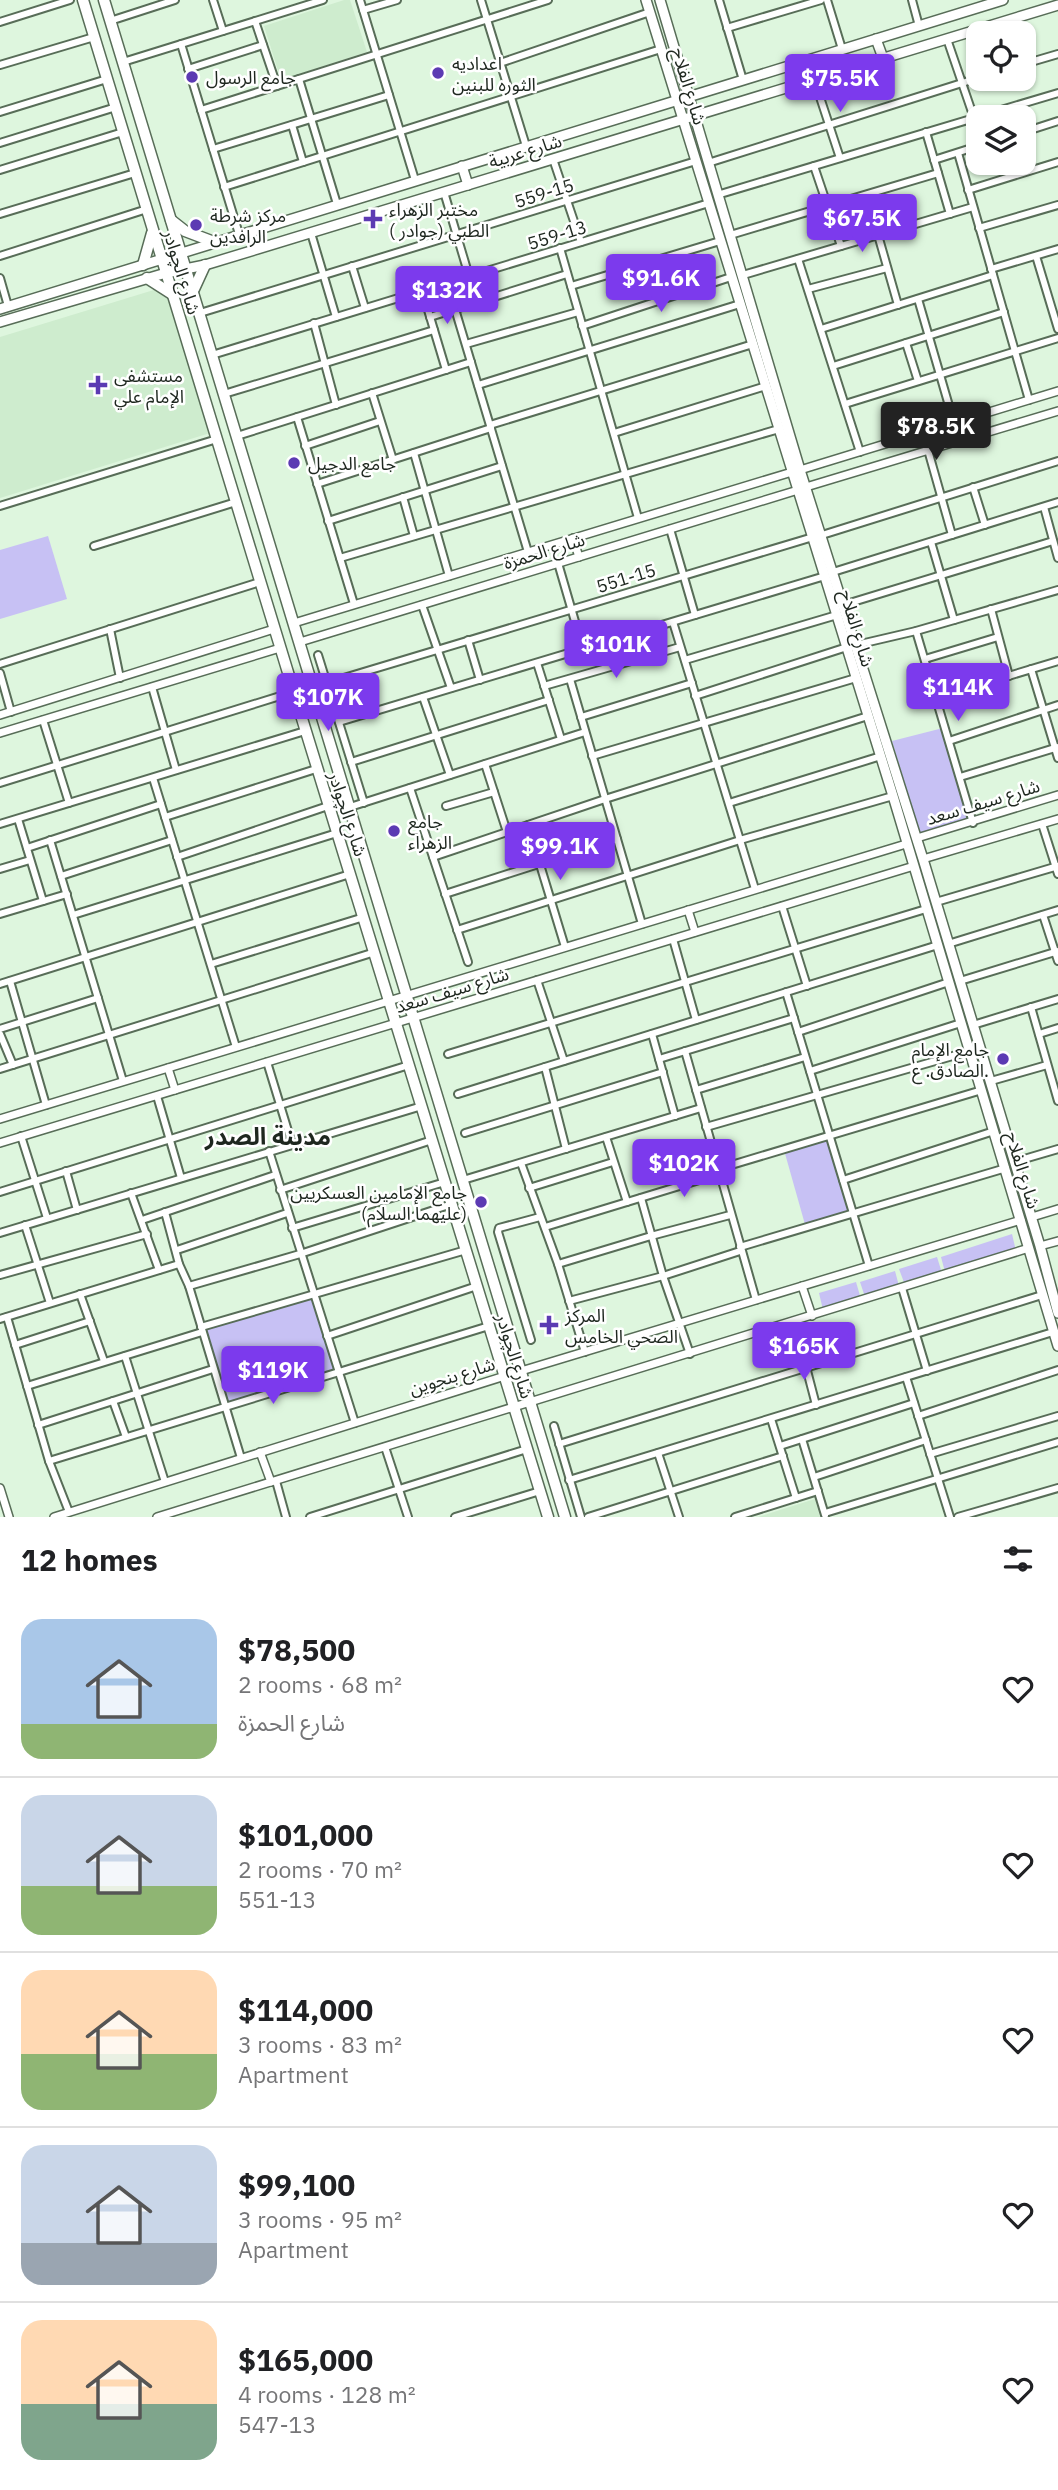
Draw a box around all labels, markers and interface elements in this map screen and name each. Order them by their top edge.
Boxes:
map controls [966,21,1036,175]
button: locate [966,21,1036,91]
street label: شارع الفلاح [664,45,712,128]
place label: اعداديه الثوره للبنين [452,52,536,96]
pin: $75.5K [783,54,897,114]
text: $75.5K [801,62,879,92]
marker: اعداديه الثوره للبنين [430,65,446,81]
place label: جامع الرسول [206,66,296,92]
marker: جامع الرسول [184,69,200,85]
button: layers [966,105,1036,175]
street label: شارع عربية [486,129,565,176]
street label: 559-15 [511,173,577,213]
pin: $67.5K [805,194,919,254]
place label: مختبر الزهراء الطبي (جوادر ) [389,198,489,244]
text: $67.5K [823,202,901,232]
place label: مركز شرطة الرافدين [210,204,286,248]
marker: مختبر الزهراء الطبي (جوادر ) [363,209,383,229]
street label: 559-13 [524,215,590,255]
marker: مركز شرطة الرافدين [188,217,204,233]
street label: شارع الچوادر [155,226,206,318]
pin: $91.6K [604,254,718,314]
text: $91.6K [622,262,700,292]
pin: $132K [398,266,496,326]
text: $132K [411,274,483,304]
place label: مستشفى الإمام علي [114,364,184,411]
marker: مستشفى الإمام علي [88,375,108,395]
pin: $78.5K [879,402,993,462]
text: $78.5K [897,410,975,440]
place label: جامع الدجيل [308,452,396,478]
marker: جامع الدجيل [286,455,302,471]
street label: شارع الحمزة [501,528,588,577]
street label: 551-15 [593,558,659,598]
street label: شارع الفلاح [832,587,880,670]
pin: $101K [567,620,665,680]
text: $101K [580,628,652,658]
pin: $114K [909,664,1007,723]
text: $114K [922,671,994,701]
pin: $107K [279,674,377,733]
text: $107K [292,681,364,711]
street label: شارع الچوادر [320,768,372,860]
street label: شارع سيف سعد [924,774,1043,833]
place label: جامع الزهراء [408,810,452,854]
pin: $99.1K [503,822,617,882]
marker: جامع الزهراء [386,823,402,839]
text: $99.1K [521,830,599,860]
street label: شارع سيف سعد [393,962,512,1021]
place label: جامع الإمام الصادق. ع. [912,1038,989,1085]
marker: جامع الإمام الصادق. ع. [995,1051,1011,1067]
district label: مدينة الصدر [204,1120,331,1152]
street label: شارع الفلاح [998,1129,1046,1212]
pin: $102K [635,1140,733,1199]
text: $102K [648,1147,720,1177]
place label: جامع الإمامين العسكريين (عليهما السلام) [290,1181,467,1228]
marker: جامع الإمامين العسكريين (عليهما السلام) [473,1194,489,1210]
place label: المركز الصحي الخامس [564,1304,678,1350]
street label: شارع الچوادر [488,1310,539,1402]
marker: المركز الصحي الخامس [539,1315,559,1335]
pin: $165K [755,1322,853,1382]
text: $165K [768,1330,840,1360]
pin: $119K [224,1346,322,1406]
street label: شارع بنجوين [406,1352,499,1403]
text: $119K [237,1354,309,1384]
text: 12 homes [21,1540,158,1579]
icon: filters [999,1540,1037,1578]
text: $78,500 [238,1630,355,1669]
icon: home [77,1647,161,1731]
text: 2 rooms · 68 m² [238,1669,402,1699]
icon: heart [999,1670,1037,1708]
text: شارع الحمزة [238,1707,345,1737]
text: $101,000 [238,1815,373,1854]
icon: home [77,1823,161,1907]
icon: heart [999,1846,1037,1884]
text: 2 rooms · 70 m² [238,1854,402,1884]
text: 551-13 [238,1884,316,1914]
text: $114,000 [238,1990,373,2029]
icon: home [77,1998,161,2082]
icon: heart [999,2021,1037,2059]
text: 3 rooms · 83 m² [238,2029,402,2059]
text: Apartment [238,2059,349,2089]
text: $99,100 [238,2165,355,2204]
icon: home [77,2173,161,2257]
icon: heart [999,2196,1037,2234]
text: 3 rooms · 95 m² [238,2204,402,2234]
text: Apartment [238,2234,349,2264]
text: $165,000 [238,2340,373,2379]
icon: home [77,2348,161,2432]
icon: heart [999,2371,1037,2409]
text: 4 rooms · 128 m² [238,2379,416,2409]
text: 547-13 [238,2409,316,2439]

